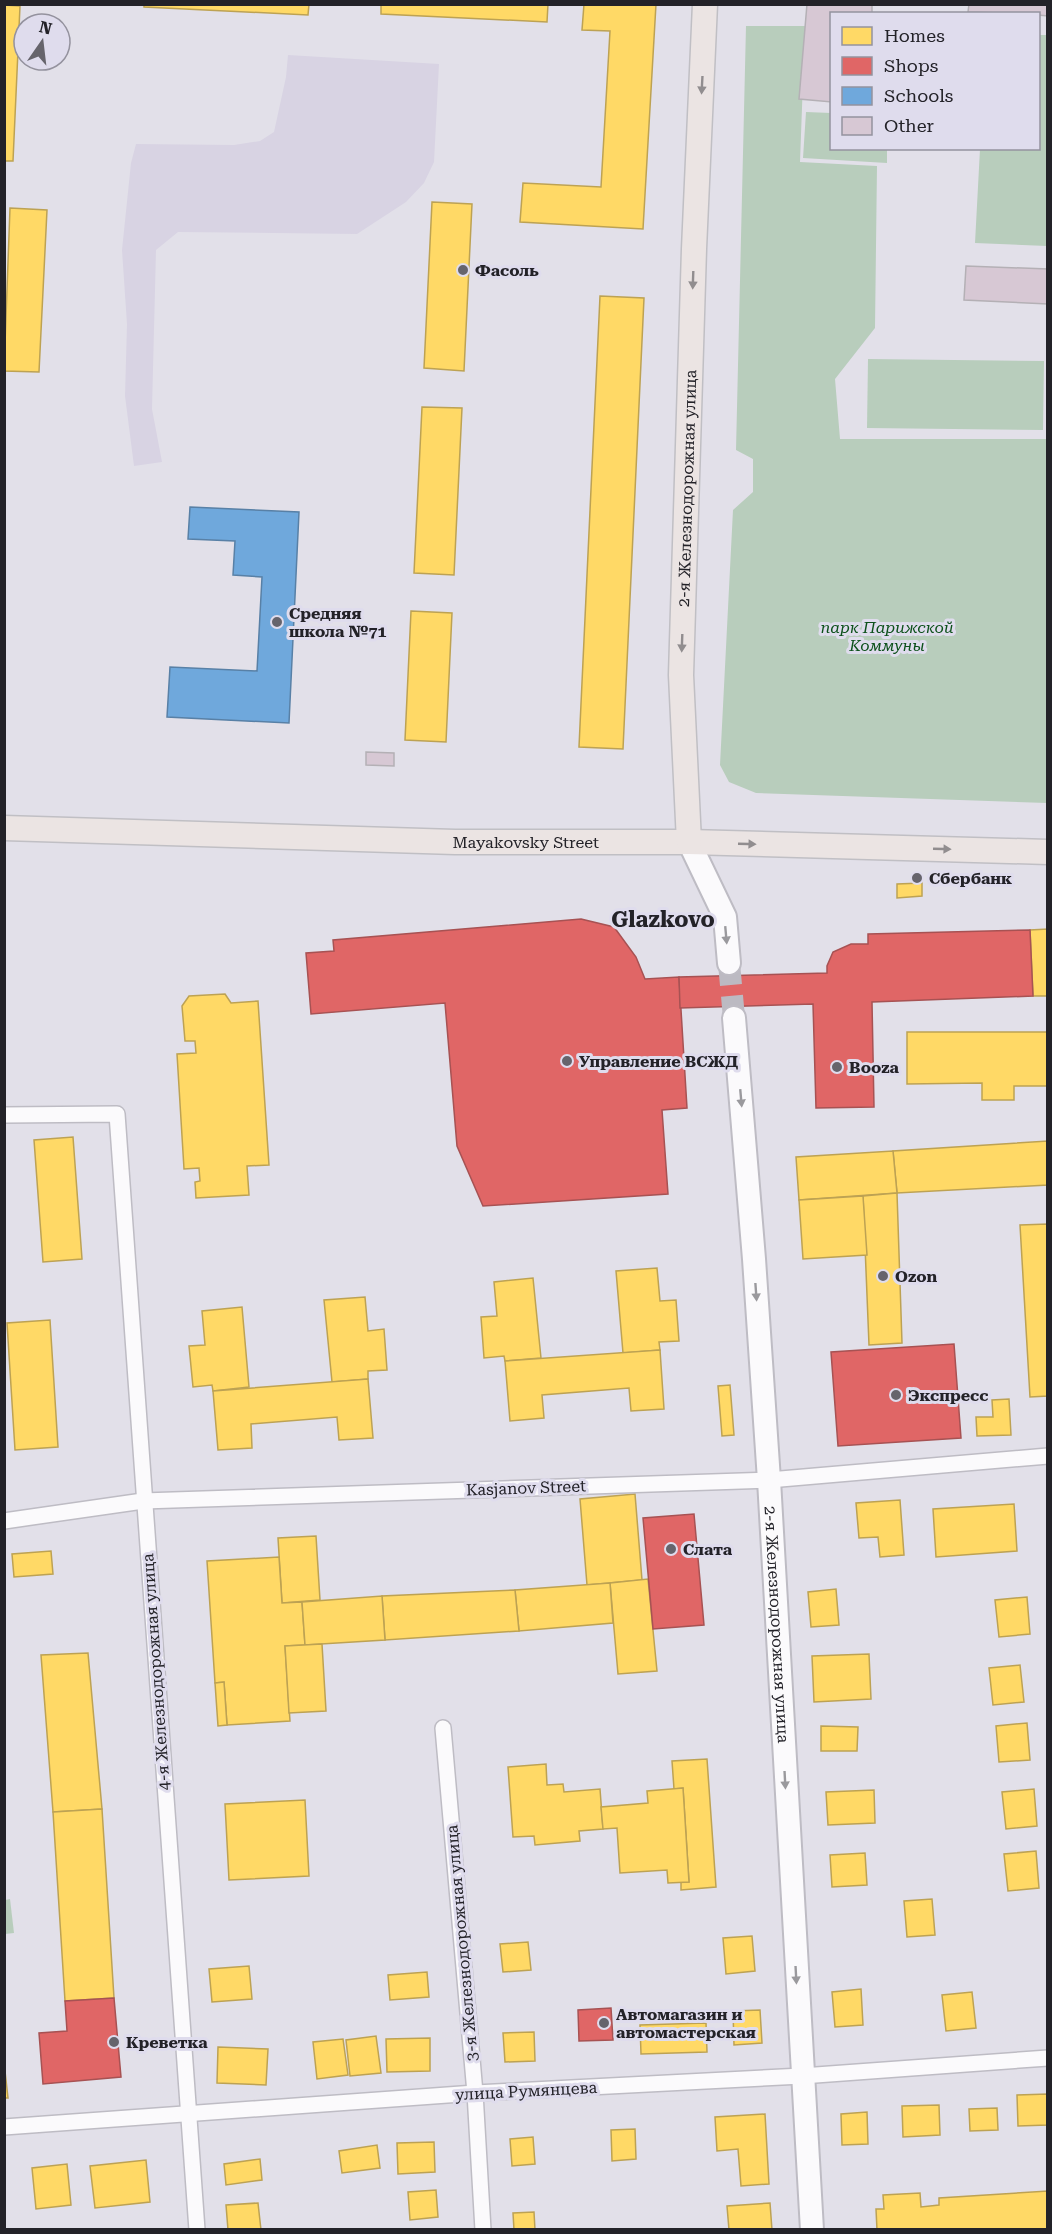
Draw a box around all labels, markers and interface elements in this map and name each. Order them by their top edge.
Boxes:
north arrow [12,12,72,72]
legend [830,12,1040,150]
text: N [37,17,54,39]
text: Homes [884,25,945,46]
text: Shops [884,55,938,76]
one-way arrow [698,76,707,95]
text: Schools [884,85,953,106]
text: Other [884,115,934,136]
place label: Фасоль [475,261,539,280]
marker: Фасоль [456,263,470,277]
one-way arrow [689,271,698,290]
street label: 2-я Железнодорожная улица [674,369,700,607]
place label: Средняя школа №71 [289,604,387,641]
marker: Средняя школа №71 [270,615,284,629]
park label: парк Парижской Коммуны [820,618,954,655]
one-way arrow [678,633,687,652]
street label: Mayakovsky Street [453,833,599,852]
one-way arrow [738,839,757,849]
one-way arrow [933,844,952,854]
place label: Сбербанк [929,869,1012,888]
marker: Сбербанк [910,871,924,885]
district label: Glazkovo [611,907,715,932]
one-way arrow [721,925,731,944]
place label: Управление ВСЖД [579,1052,739,1071]
marker: Управление ВСЖД [560,1054,574,1068]
place label: Booza [849,1058,899,1077]
marker: Booza [830,1060,844,1074]
one-way arrow [736,1088,746,1107]
place label: Ozon [895,1267,938,1286]
marker: Ozon [876,1269,890,1283]
one-way arrow [751,1282,761,1301]
place label: Экспресс [908,1386,989,1405]
marker: Экспресс [889,1388,903,1402]
street label: Kasjanov Street [466,1476,586,1500]
street label: 2-я Железнодорожная улица [761,1505,794,1744]
place label: Слата [683,1540,733,1559]
marker: Слата [664,1542,678,1556]
street label: 4-я Железнодорожная улица [138,1553,174,1791]
one-way arrow [781,1771,790,1790]
street label: 3-я Железнодорожная улица [442,1824,482,2062]
one-way arrow [791,1965,801,1984]
place label: Автомагазин и автомастерская [616,2005,756,2042]
marker: Автомагазин и автомастерская [597,2016,611,2030]
place label: Креветка [126,2033,208,2052]
marker: Креветка [107,2035,121,2049]
street label: улица Румянцева [454,2078,598,2104]

